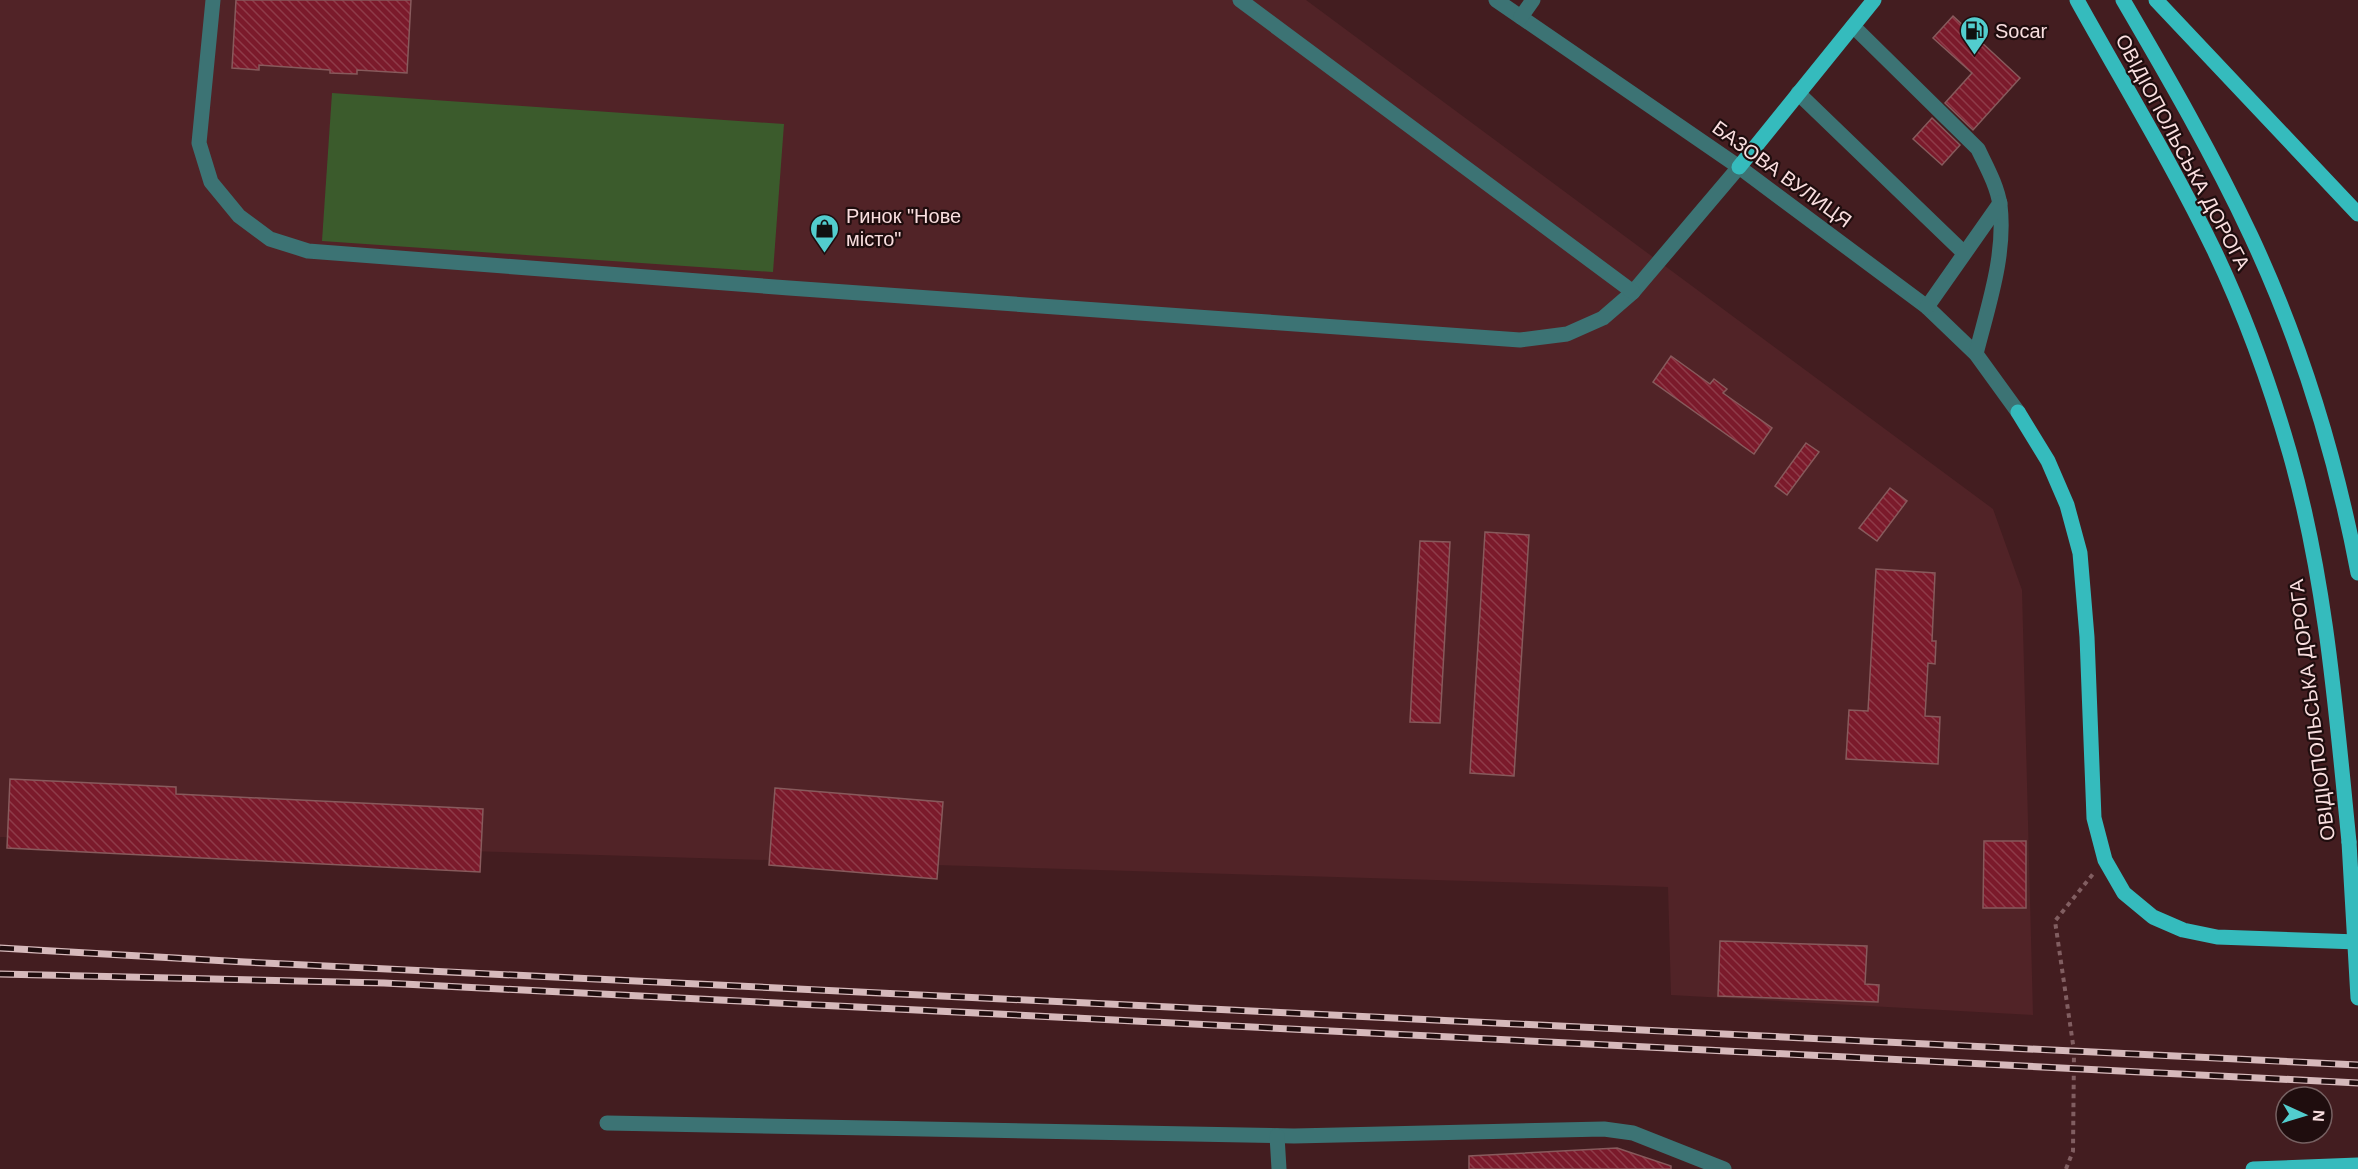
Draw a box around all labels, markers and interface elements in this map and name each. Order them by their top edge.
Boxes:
fuel station icon: Socar [1958,15,1990,57]
place label: Socar [1995,20,2048,42]
street label: ОВІДІОПОЛЬСЬКА ДОРОГА [2112,31,2255,274]
street label: БАЗОВА ВУЛИЦЯ [1708,116,1856,232]
place label: Ринок "Нове місто" [846,205,961,250]
shop icon: Ринок "Нове місто" [809,212,841,254]
street label: ОВІДІОПОЛЬСЬКА ДОРОГА [2285,577,2339,842]
north arrow [2274,1085,2334,1145]
text: N [2310,1110,2327,1122]

